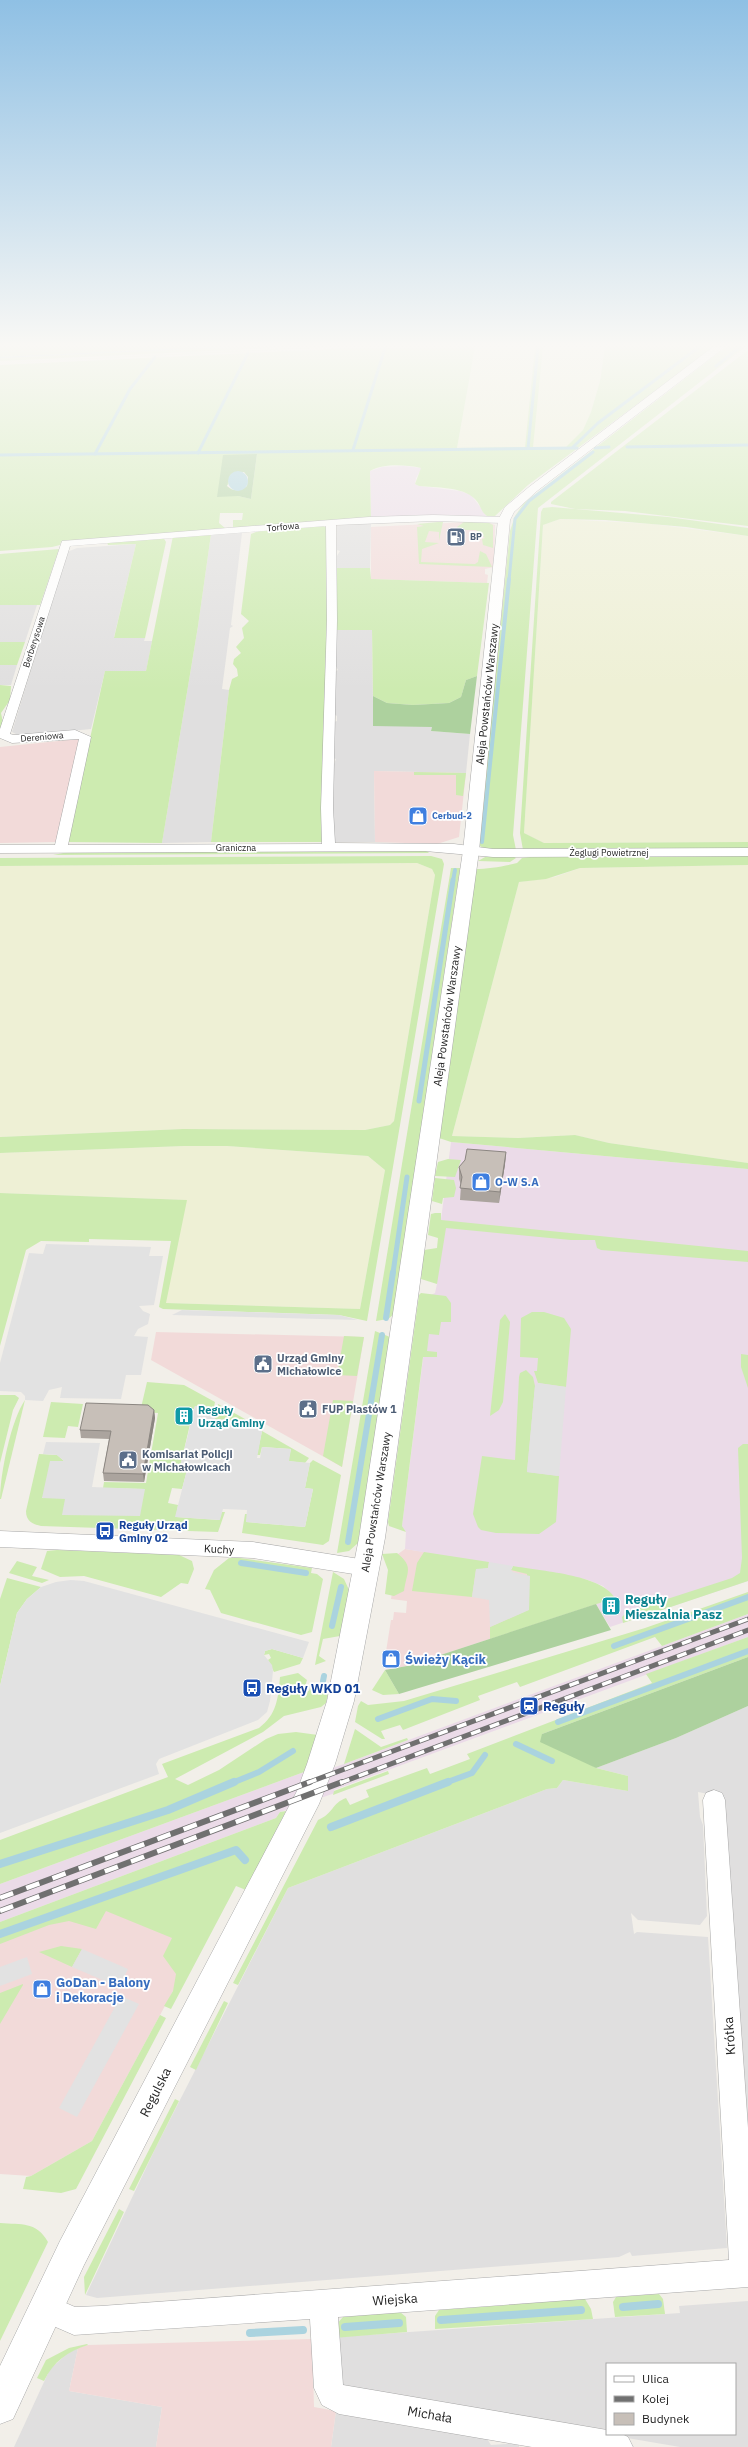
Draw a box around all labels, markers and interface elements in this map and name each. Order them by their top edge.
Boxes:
street label: Torfowa [266,520,300,533]
fuel station icon: BP [445,526,467,548]
place label: BP [470,531,482,542]
street label: Berberysowa [20,615,47,669]
street label: Aleja Powstańców Warszawy [473,622,501,765]
street label: Dereniowa [20,729,64,744]
shop icon: Cerbud-2 [407,805,429,827]
place label: Cerbud-2 [432,810,472,821]
street label: Graniczna [216,842,256,853]
street label: Żeglugi Powietrznej [570,847,648,858]
street label: Aleja Powstańców Warszawy [430,944,464,1087]
shop icon: O-W S.A [470,1171,492,1193]
place label: O-W S.A [495,1175,539,1189]
place label: Urząd Gminy Michałowice [277,1351,344,1378]
public building icon: Urząd Gminy Michałowice [252,1353,274,1375]
public building icon: FUP Piastów 1 [297,1398,319,1420]
place label: FUP Piastów 1 [322,1402,397,1416]
place label: Reguły Urząd Gminy [198,1403,265,1430]
building icon: Reguły Urząd Gminy [173,1405,195,1427]
street label: Aleja Powstańców Warszawy [358,1430,394,1573]
place label: Komisariat Policji w Michałowicach [142,1447,233,1474]
public building icon: Komisariat Policji w Michałowicach [117,1449,139,1471]
place label: Reguły Urząd Gminy 02 [119,1518,188,1545]
bus stop icon: Reguły Urząd Gminy 02 [94,1520,116,1542]
street label: Kuchy [204,1541,235,1557]
place label: Reguły Mieszalnia Pasz [625,1591,722,1623]
building icon: Reguły Mieszalnia Pasz [600,1595,622,1617]
shop icon: Świeży Kącik [380,1648,402,1670]
place label: Świeży Kącik [405,1651,487,1668]
bus stop icon: Reguły WKD 01 [241,1677,263,1699]
place label: Reguły WKD 01 [266,1680,360,1697]
station icon: Reguły [518,1695,540,1717]
place label: Reguły [543,1698,585,1715]
place label: GoDan - Balony i Dekoracje [56,1974,150,2006]
shop icon: GoDan - Balony i Dekoracje [31,1978,53,2000]
street label: Krótka [720,2016,739,2056]
street label: Regulska [136,2065,175,2120]
street label: Wiejska [372,2289,418,2310]
legend [606,2363,736,2435]
text: Ulica [642,2371,669,2386]
text: Kolej [642,2391,669,2406]
street label: Michała [406,2402,454,2427]
text: Budynek [642,2411,690,2426]

